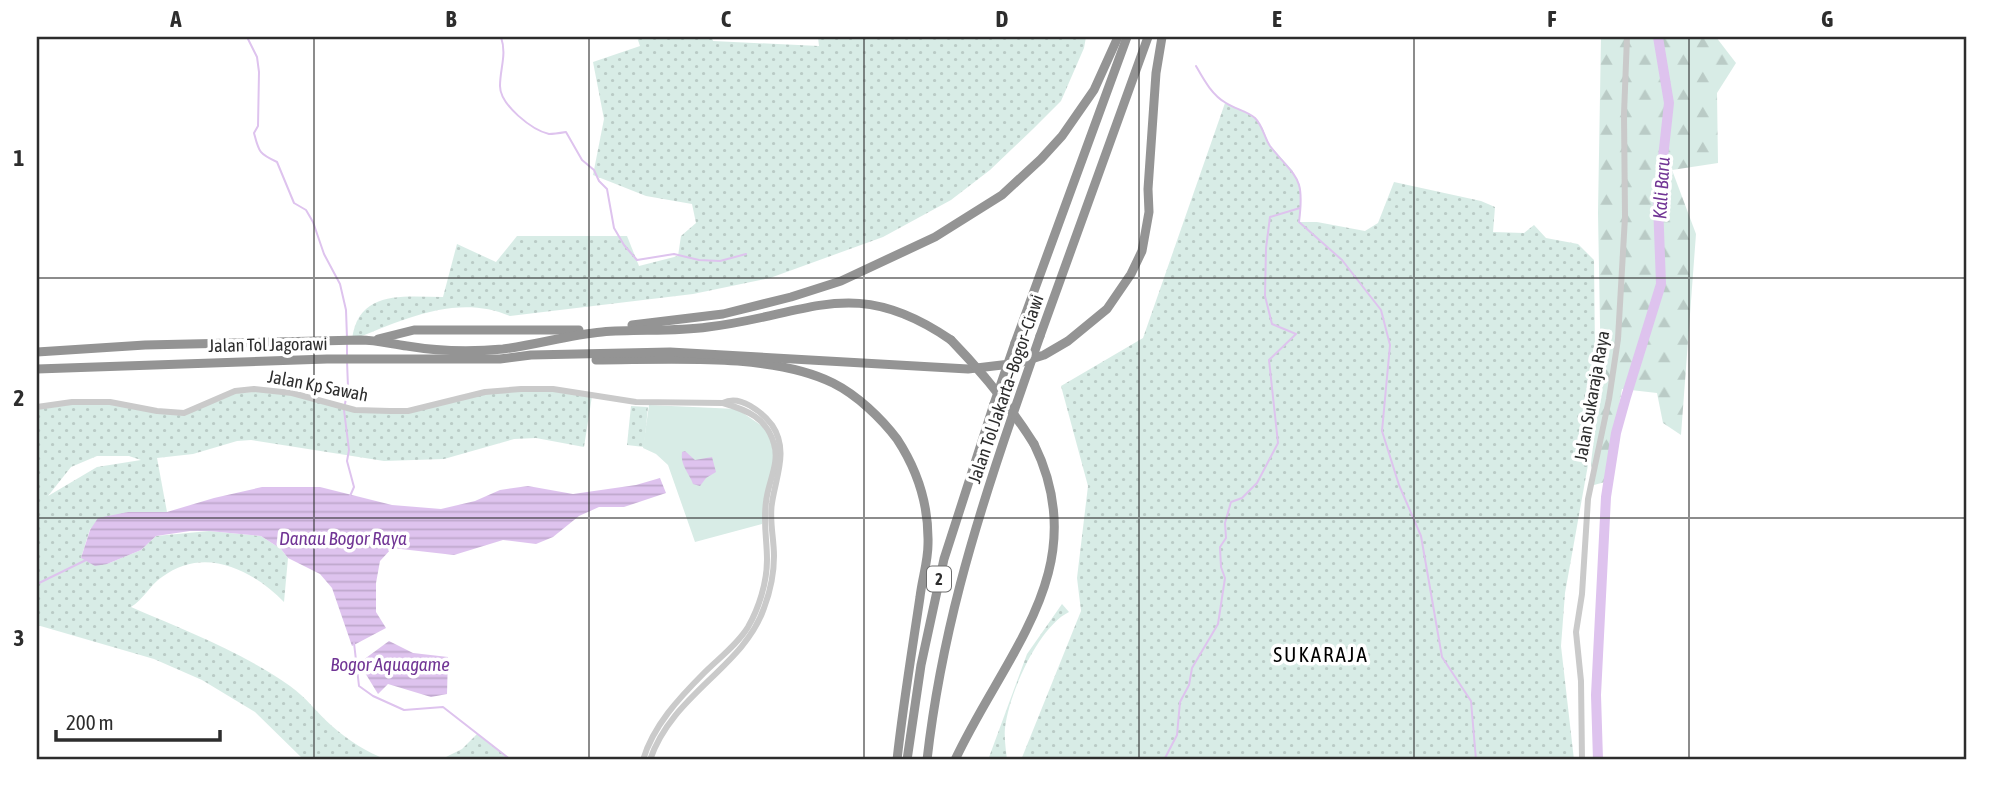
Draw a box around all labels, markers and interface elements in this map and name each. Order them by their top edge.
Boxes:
text: A [169,6,182,32]
text: B [446,6,457,32]
text: C [721,6,732,32]
text: D [996,6,1009,32]
text: E [1272,6,1282,32]
text: F [1547,6,1557,32]
text: G [1821,6,1833,32]
text: 1 [14,145,25,171]
water label: Kali Baru [1648,156,1674,220]
street label: Jalan Tol Jakarta–Bogor–Ciawi [963,292,1048,486]
street label: Jalan Sukaraja Raya [1570,329,1613,463]
street label: Jalan Tol Jagorawi [208,333,328,356]
street label: Jalan Kp Sawah [266,365,370,406]
text: 2 [14,385,24,411]
water label: Danau Bogor Raya [279,527,407,549]
road number: 2 [927,566,951,592]
text: 3 [14,625,24,651]
district label: SUKARAJA [1273,642,1369,666]
water label: Bogor Aquagame [330,653,450,675]
scale bar [56,699,220,743]
text: 200 m [66,710,114,734]

